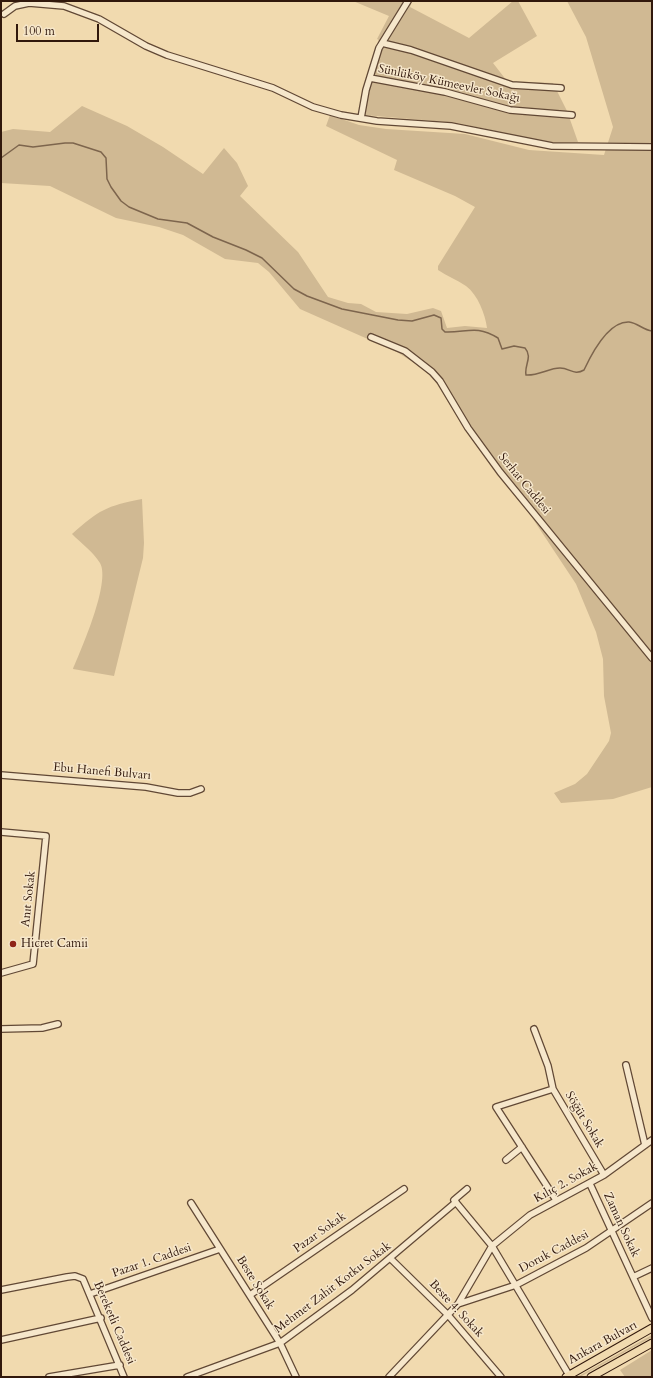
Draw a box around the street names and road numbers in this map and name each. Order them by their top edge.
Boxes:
street label: Sünlüköy Kümeevler Sokağı [377,62,521,106]
street label: Serhat Caddesi [495,450,553,518]
street label: Ebu Hanefi Bulvarı [53,761,151,783]
street label: Anıt Sokak [19,870,39,928]
street label: Söğüt Sokak [562,1089,606,1151]
street label: Kılıç 2. Sokak [532,1160,600,1206]
street label: Zaman Sokak [600,1190,642,1260]
street label: Pazar Sokak [291,1210,349,1256]
street label: Doruk Caddesi [517,1228,591,1276]
street label: Mehmet Zahit Kotku Sokak [272,1239,394,1337]
street label: Pazar 1. Caddesi [111,1241,193,1281]
street label: Beste Sokak [233,1253,277,1313]
street label: Beste 4. Sokak [426,1277,486,1341]
street label: Bereketli Caddesi [90,1279,138,1367]
street label: Ankara Bulvarı [566,1318,640,1368]

